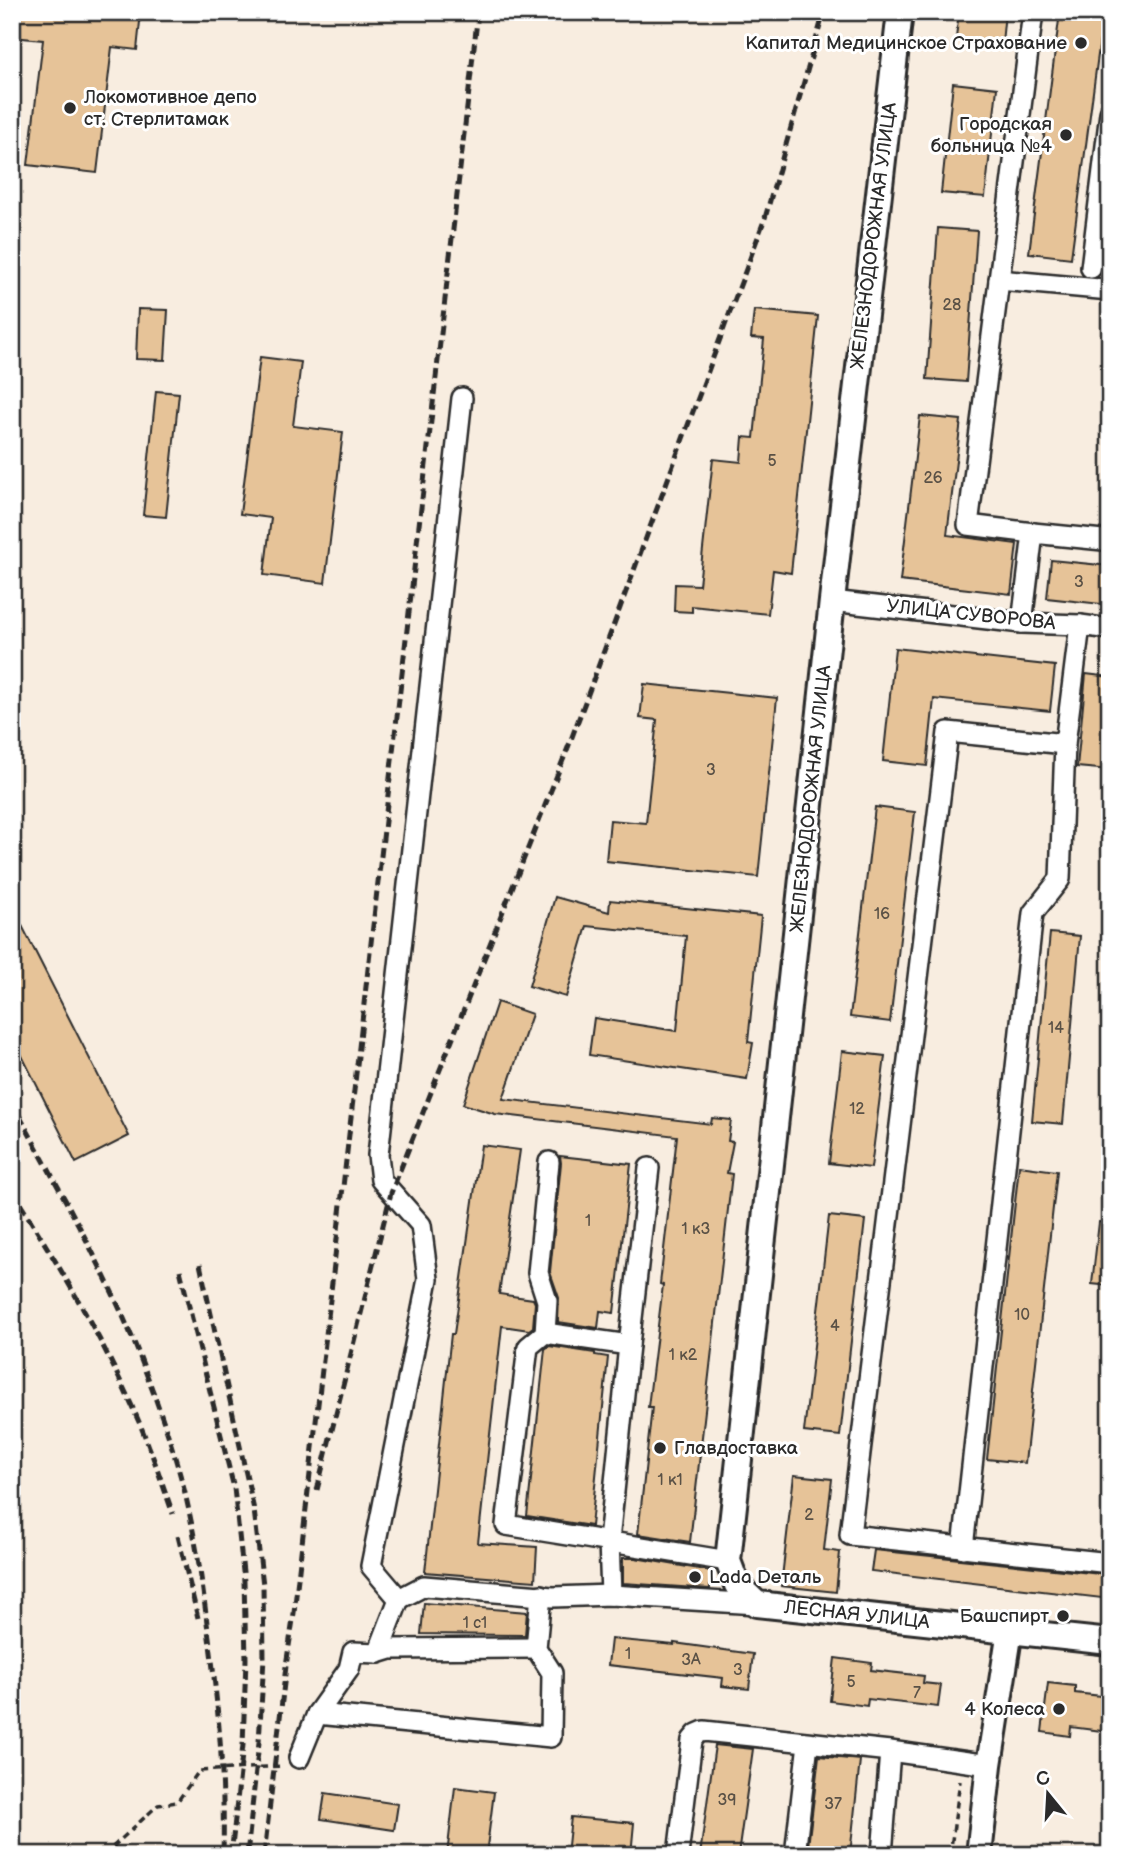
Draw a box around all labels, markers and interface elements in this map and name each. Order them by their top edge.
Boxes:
place label: Капитал Медицинское Страхование [745,32,1067,55]
marker: Капитал Медицинское Страхование [1073,35,1089,51]
place label: Локомотивное депо ст. Стерлитамак [83,86,257,131]
marker: Локомотивное депо ст. Стерлитамак [62,100,78,116]
street label: ЖЕЛЕЗНОДОРОЖНАЯ УЛИЦА [846,101,902,371]
place label: Городская больница №4 [931,113,1052,158]
marker: Городская больница №4 [1058,127,1074,143]
house number: 28 [943,296,961,315]
house number: 5 [767,452,777,471]
house number: 26 [923,469,943,488]
house number: 3 [1074,573,1084,592]
street label: УЛИЦА СУВОРОВА [885,595,1057,635]
street label: ЖЕЛЕЗНОДОРОЖНАЯ УЛИЦА [786,664,837,934]
house number: 3 [706,761,716,780]
house number: 16 [874,905,890,924]
house number: 14 [1048,1019,1064,1038]
house number: 12 [849,1100,865,1119]
house number: 1 [585,1212,591,1231]
house number: 1 к3 [682,1220,711,1239]
house number: 10 [1014,1306,1030,1325]
house number: 4 [830,1317,840,1336]
house number: 1 к2 [669,1346,698,1365]
place label: Главдоставка [674,1437,798,1460]
marker: Главдоставка [652,1440,668,1456]
house number: 1 к1 [657,1471,683,1490]
house number: 2 [804,1506,814,1525]
place label: Lada Dеталь [709,1566,822,1589]
marker: Lada Dеталь [687,1569,703,1585]
street label: ЛЕСНАЯ УЛИЦА [782,1596,931,1634]
place label: Башспирт [960,1605,1049,1628]
marker: Башспирт [1055,1608,1071,1624]
house number: 1 с1 [463,1614,487,1633]
house number: 1 [625,1645,631,1664]
house number: 3А [681,1651,701,1670]
house number: 3 [733,1661,743,1680]
house number: 5 [846,1673,856,1692]
house number: 7 [913,1684,921,1703]
place label: 4 Колеса [964,1698,1045,1721]
marker: 4 Колеса [1051,1701,1067,1717]
north arrow [1014,1758,1084,1828]
text: С [1033,1766,1053,1792]
house number: 39 [717,1791,737,1810]
house number: 37 [824,1795,842,1814]

